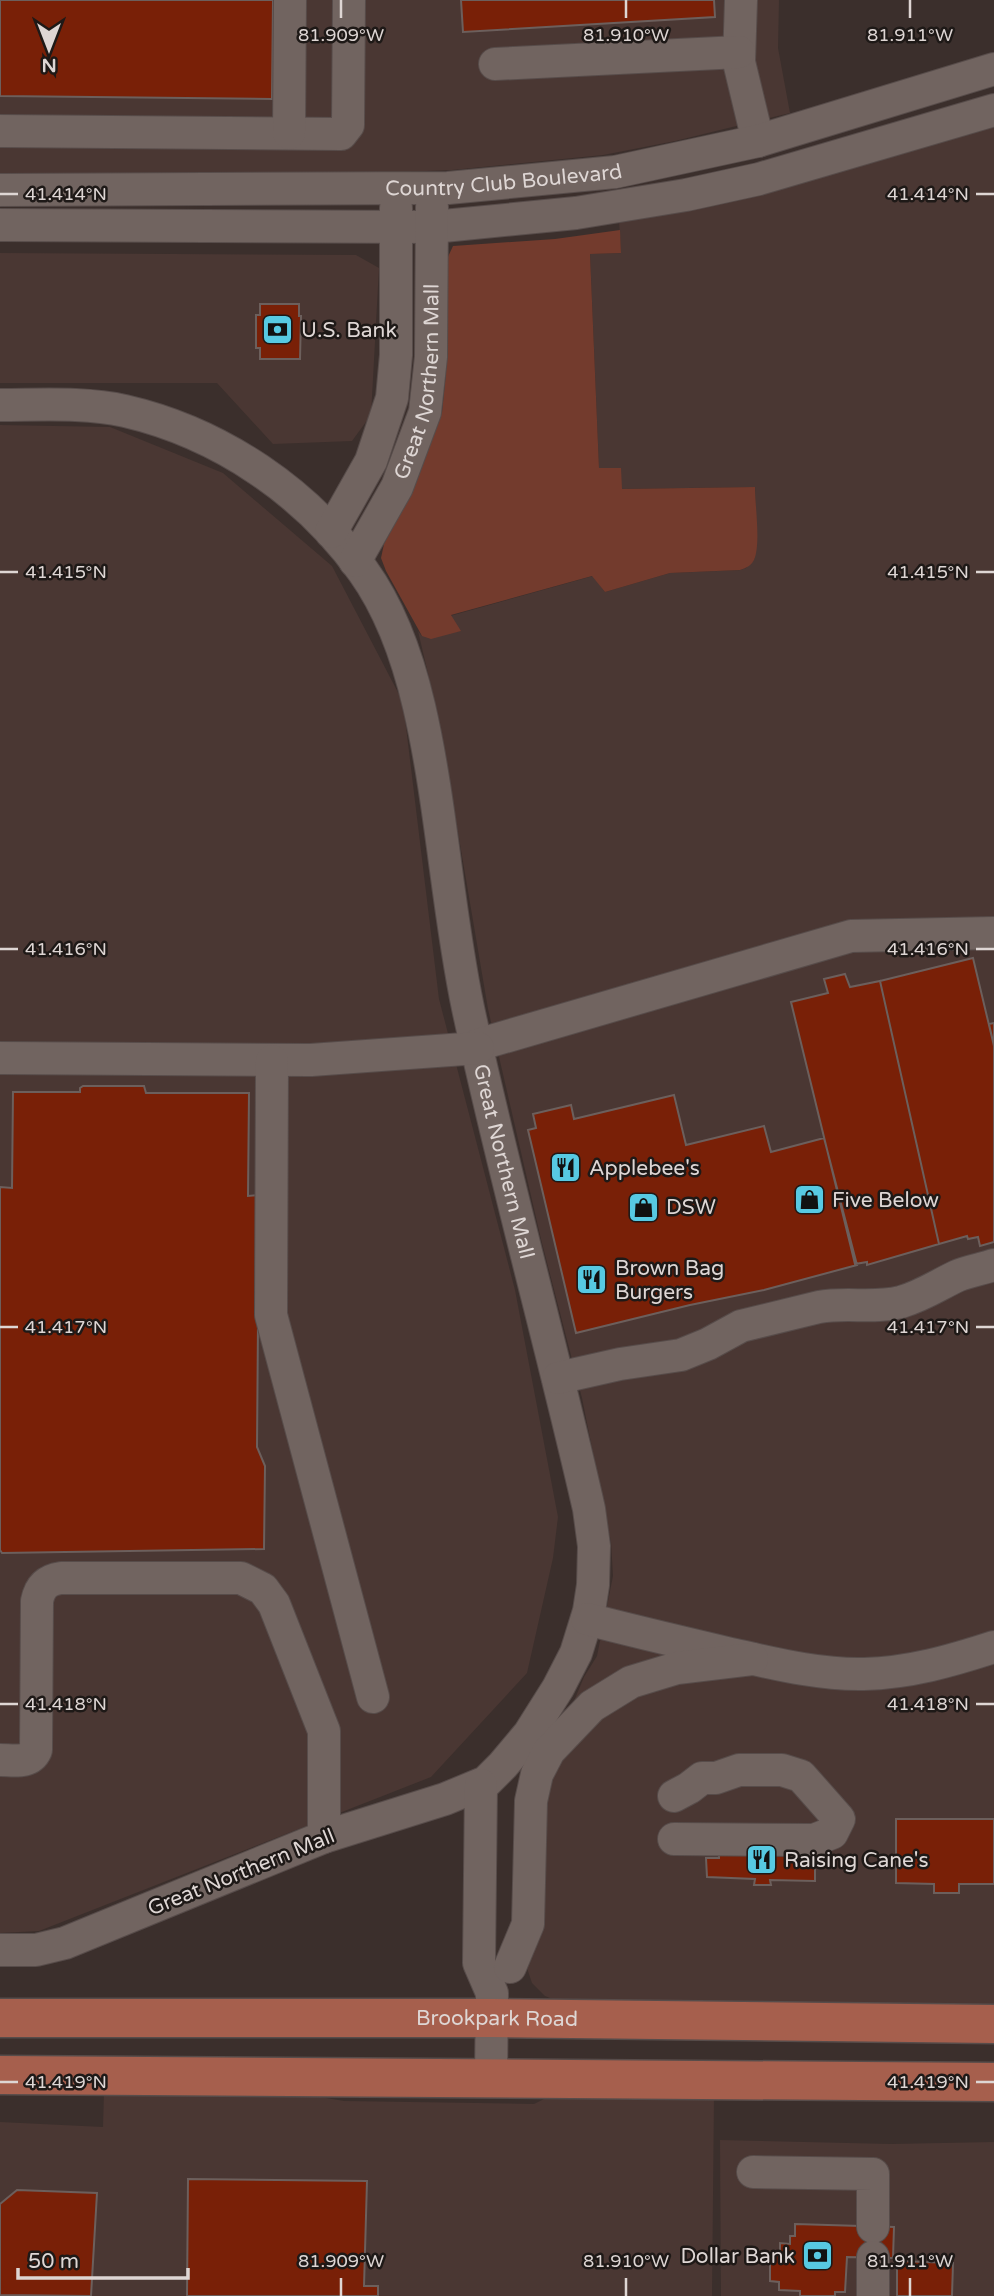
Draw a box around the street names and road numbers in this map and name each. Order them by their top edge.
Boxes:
street label: Country Club Boulevard [385,159,625,201]
street label: Great Northern Mall [389,284,444,483]
street label: Great Northern Mall [468,1062,539,1261]
street label: Great Northern Mall [144,1824,338,1921]
street label: Brookpark Road [416,2006,578,2032]

